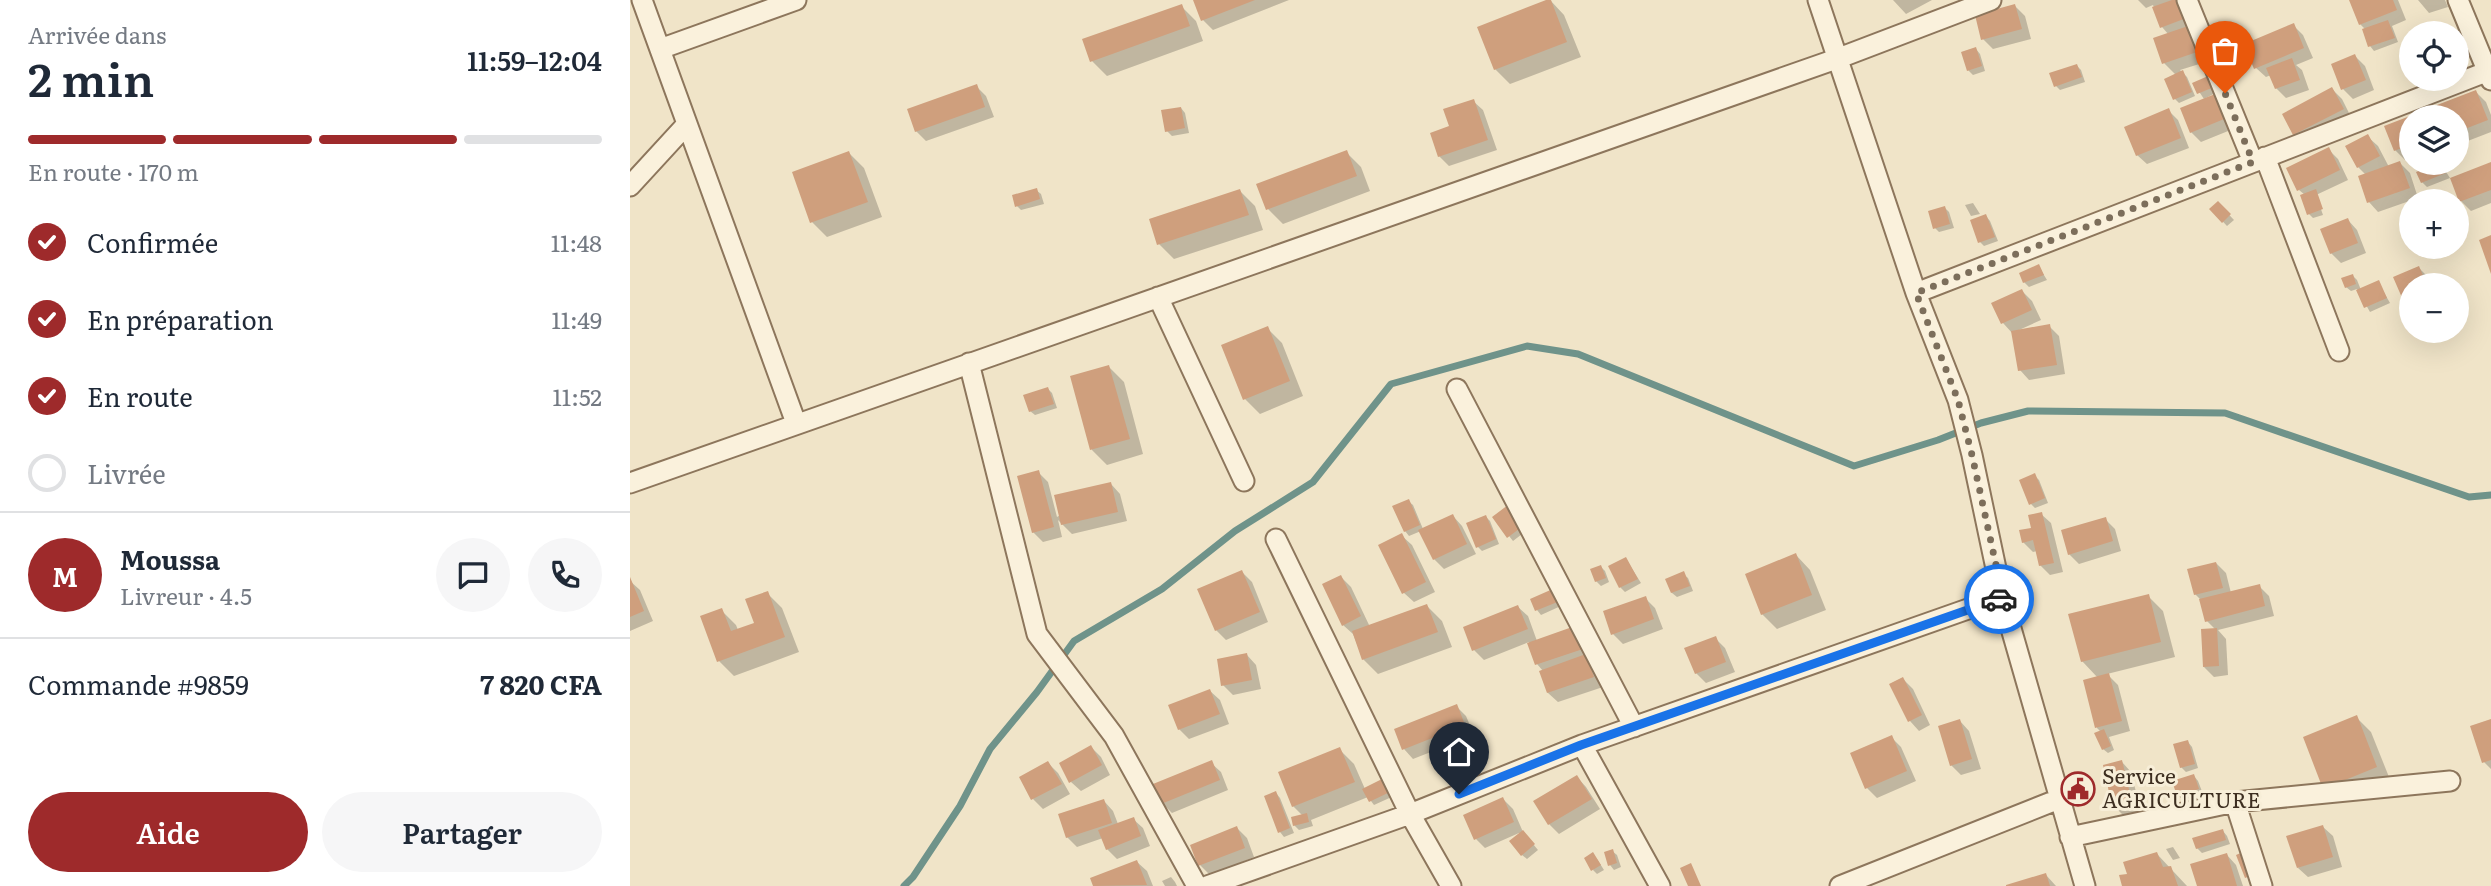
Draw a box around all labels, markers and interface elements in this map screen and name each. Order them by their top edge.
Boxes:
text: Arrivée dans [28,17,166,51]
pin [2195,21,2255,93]
map controls [2399,21,2469,343]
button: locate [2399,21,2469,91]
icon: bag [2206,32,2244,70]
text: 11:59–12:04 [467,40,602,79]
text: 2 min [28,43,154,111]
button: layers [2399,105,2469,175]
text: En route · 170 m [28,154,199,188]
button: + [2399,189,2469,259]
text: Confirmée [87,222,218,261]
icon: check [28,223,66,261]
text: 11:48 [551,225,602,259]
button: − [2399,273,2469,343]
text: En préparation [87,299,274,338]
icon: check [28,300,66,338]
text: 11:49 [551,302,602,336]
text: En route [87,376,193,415]
icon: check [28,377,66,415]
text: 11:52 [553,379,602,413]
text: Livrée [87,453,166,492]
button: chat [436,538,510,612]
button: phone [528,538,602,612]
text: Moussa [120,539,220,578]
text: M [52,556,78,595]
courier [1964,564,2034,634]
text: Livreur · 4.5 [120,578,252,612]
icon: car [1980,580,2018,618]
text: Commande #9859 [28,664,249,703]
text: 7 820 CFA [480,664,602,703]
pin [1429,722,1489,794]
icon: home [1440,733,1478,771]
place label: Service AGRICULTURE [2102,759,2260,814]
public building icon: Service AGRICULTURE [2059,770,2097,808]
button: Aide [28,792,308,872]
button: Partager [322,792,602,872]

